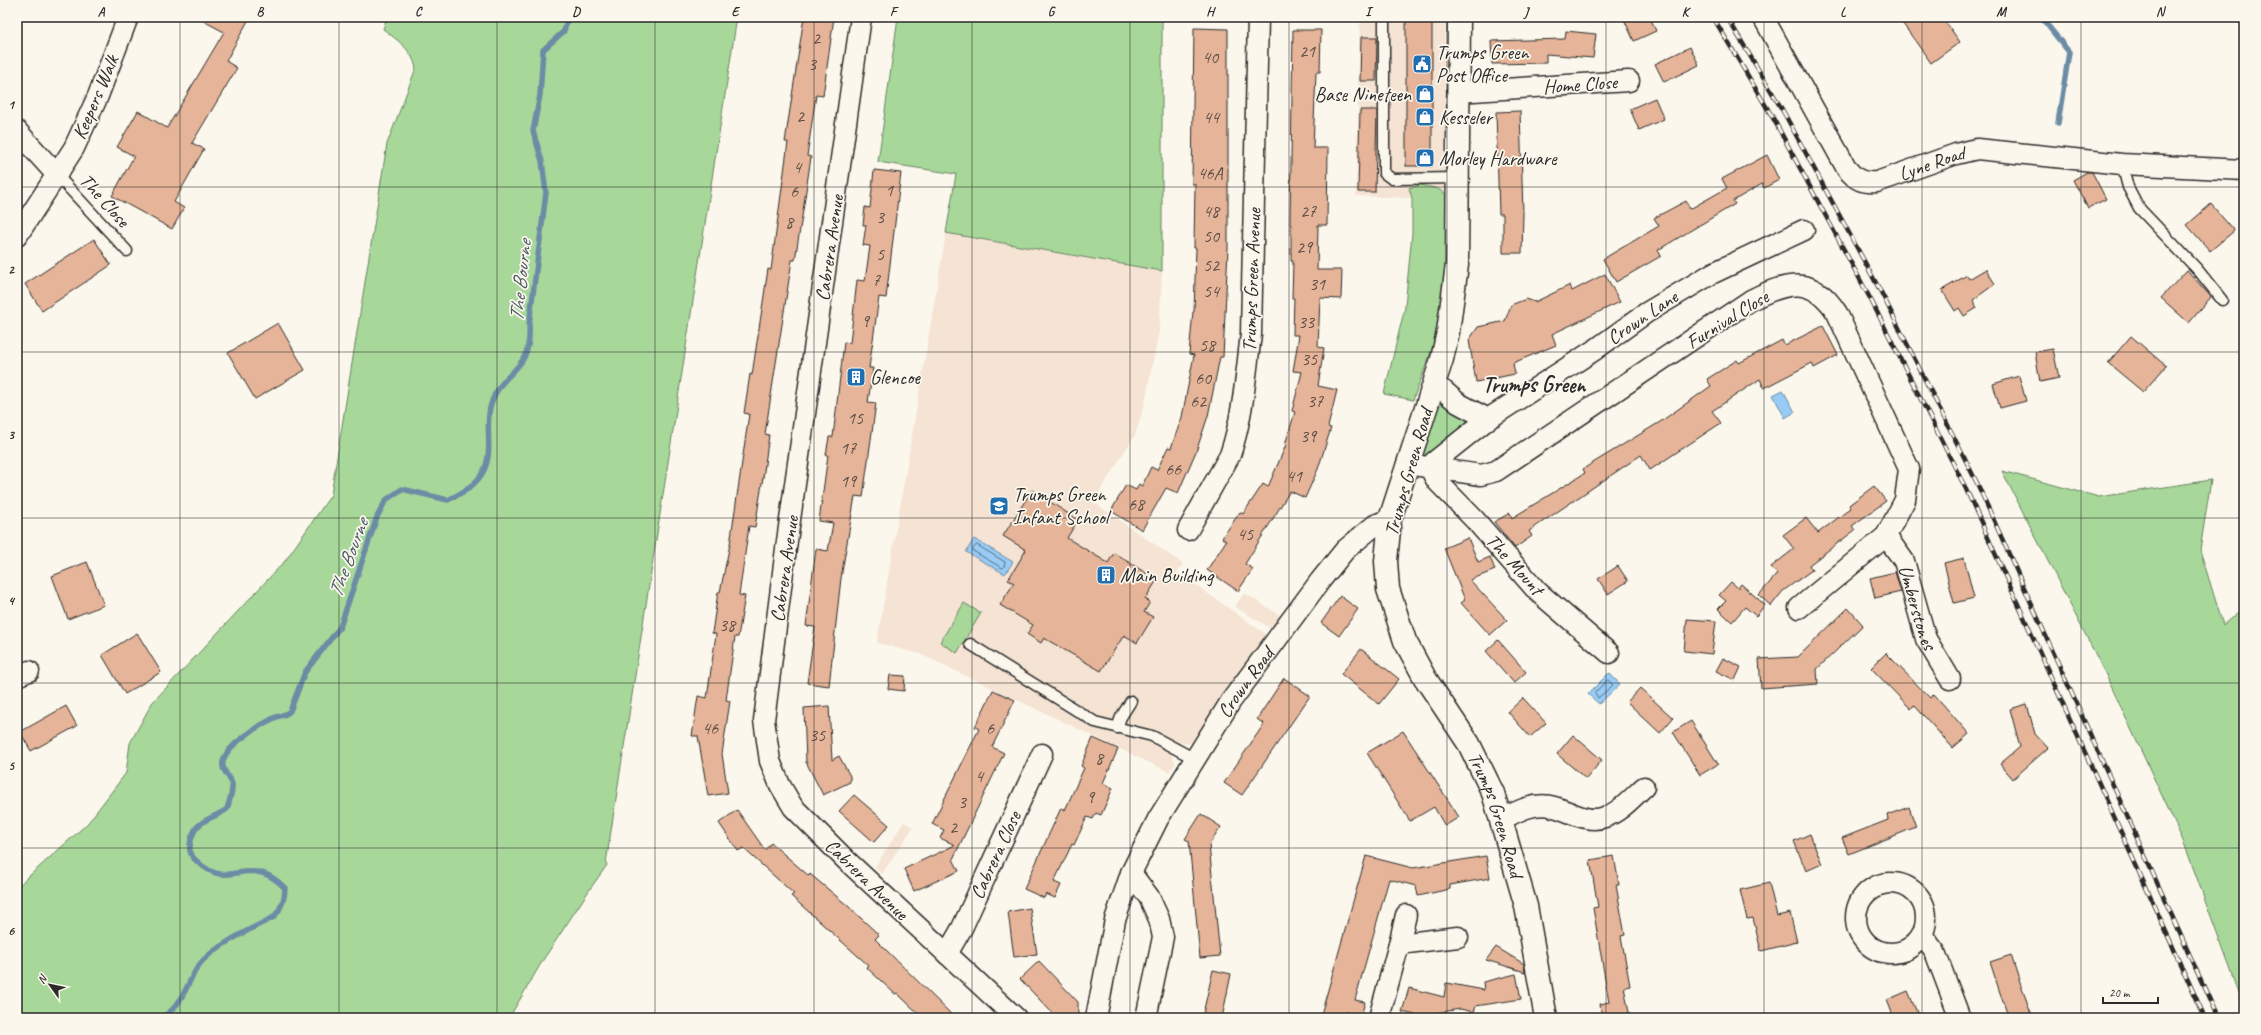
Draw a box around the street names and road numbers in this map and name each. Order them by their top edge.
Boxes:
street label: Keepers Walk [67,50,125,143]
street label: Home Close [1542,69,1619,100]
street label: Lyne Road [1895,140,1970,186]
street label: The Close [74,168,136,233]
street label: Cabrera Avenue [810,192,850,303]
street label: Trumps Green Avenue [1237,206,1267,352]
street label: Crown Lane [1602,284,1684,350]
street label: Furnival Close [1681,284,1774,355]
street label: Trumps Green Road [1378,403,1439,539]
street label: Cabrera Avenue [765,513,805,624]
street label: The Mount [1480,528,1551,603]
street label: Umberstones [1893,562,1943,657]
street label: Crown Road [1212,640,1281,722]
street label: Trumps Green Road [1462,748,1530,883]
street label: Cabrera Close [964,806,1027,903]
street label: Cabrera Avenue [820,833,915,926]

